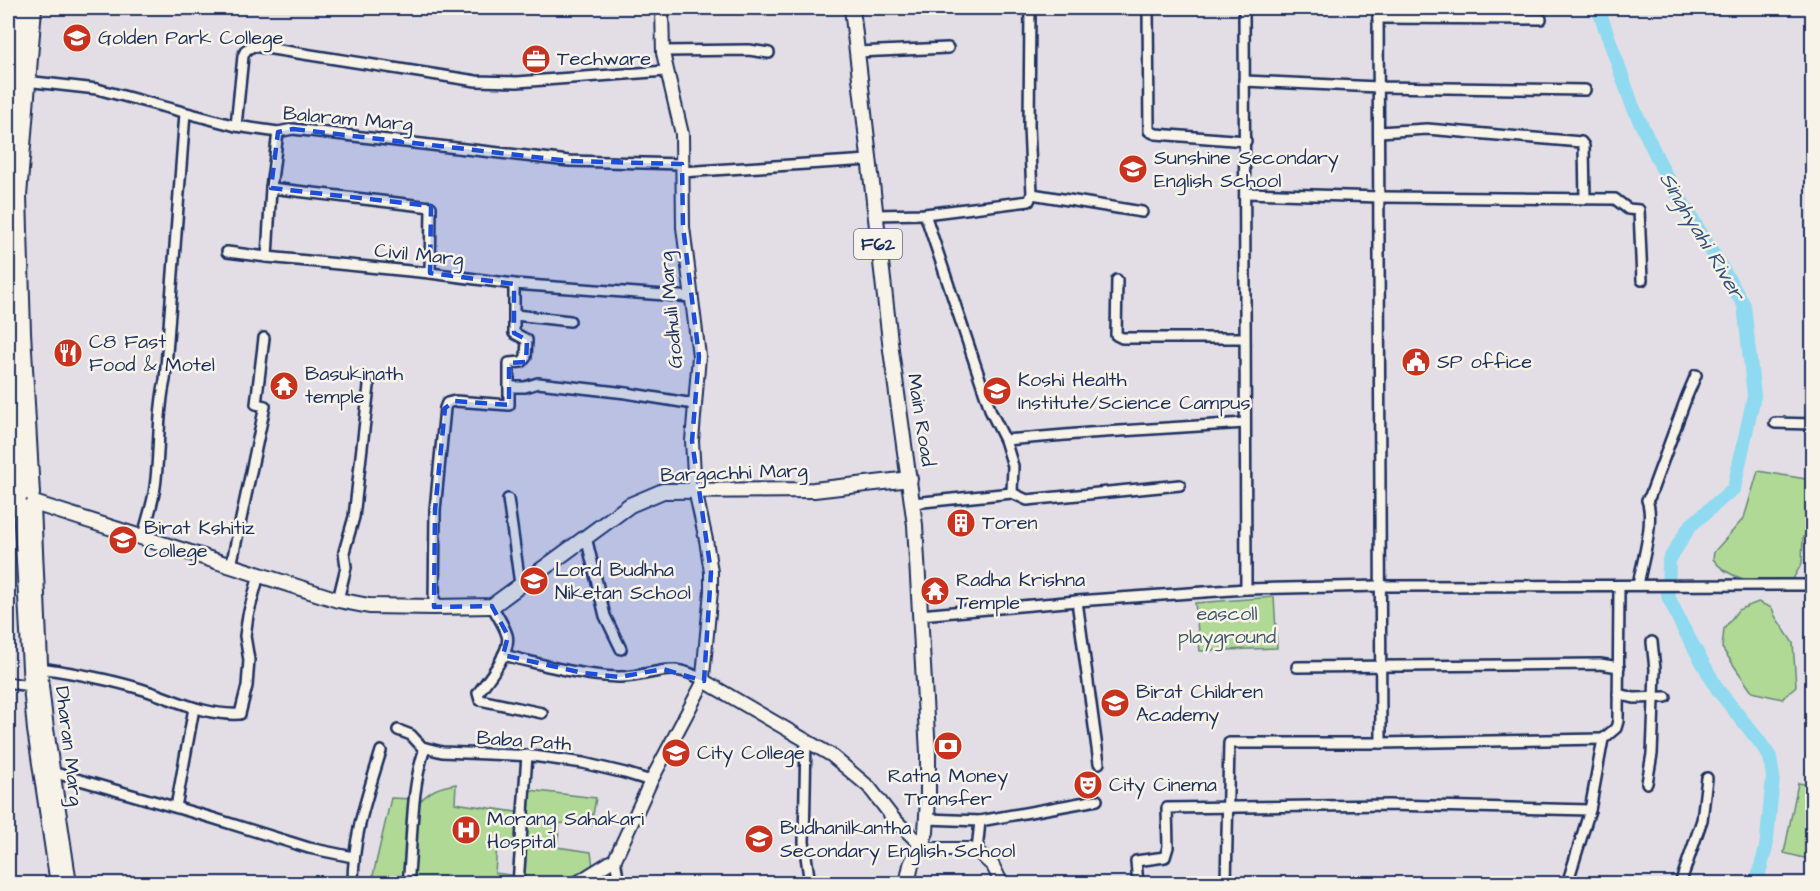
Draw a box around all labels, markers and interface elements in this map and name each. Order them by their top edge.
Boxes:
school or university icon: Golden Park College [61,22,93,54]
place label: Golden Park College [98,24,283,53]
office icon: Techware [520,43,552,75]
place label: Techware [557,45,651,73]
street label: Balaram Marg [282,99,414,140]
place label: Sunshine Secondary English School [1154,144,1339,196]
school or university icon: Sunshine Secondary English School [1117,153,1149,185]
water label: Singhyahi River [1651,167,1753,308]
road number: F62 [854,229,902,259]
street label: Civil Marg [373,236,465,275]
street label: Godhuli Marg [652,250,691,370]
place label: C8 Fast Food & Motel [89,328,215,379]
restaurant icon: C8 Fast Food & Motel [52,337,84,369]
public building icon: SP office [1400,346,1432,378]
place label: SP office [1437,348,1532,376]
place label: Basukinath temple [305,360,403,411]
place label: Koshi Health Institute/Science Campus [1018,366,1251,417]
temple icon: Basukinath temple [268,370,300,402]
street label: Main Road [900,372,942,468]
school or university icon: Koshi Health Institute/Science Campus [981,375,1013,407]
street label: Bargachhi Marg [660,456,808,491]
building icon: Toren [945,507,977,539]
place label: Toren [982,509,1038,537]
place label: Birat Kshitiz College [144,514,255,566]
school or university icon: Birat Kshitiz College [107,524,139,556]
place label: Lord Budhha Niketan School [555,556,691,607]
school or university icon: Lord Budhha Niketan School [518,565,550,597]
place label: Radha Krishna Temple [956,566,1085,617]
temple icon: Radha Krishna Temple [919,575,951,607]
park label: eascoll playground [1178,600,1276,652]
place label: Birat Children Academy [1136,678,1263,730]
street label: Dharan Marg [47,685,90,808]
school or university icon: Birat Children Academy [1099,687,1131,719]
street label: Baba Path [476,724,572,758]
bank icon: Ratna Money Transfer [932,730,964,762]
school or university icon: City College [660,737,692,769]
place label: City College [697,739,805,768]
place label: Ratna Money Transfer [888,762,1008,813]
theatre icon: City Cinema [1072,769,1104,801]
place label: City Cinema [1109,771,1217,800]
place label: Morang Sahakari Hospital [487,805,644,856]
hospital icon: Morang Sahakari Hospital [450,814,482,846]
place label: Budhanilkantha Secondary English School [780,814,1015,866]
school or university icon: Budhanilkantha Secondary English School [743,823,775,855]

